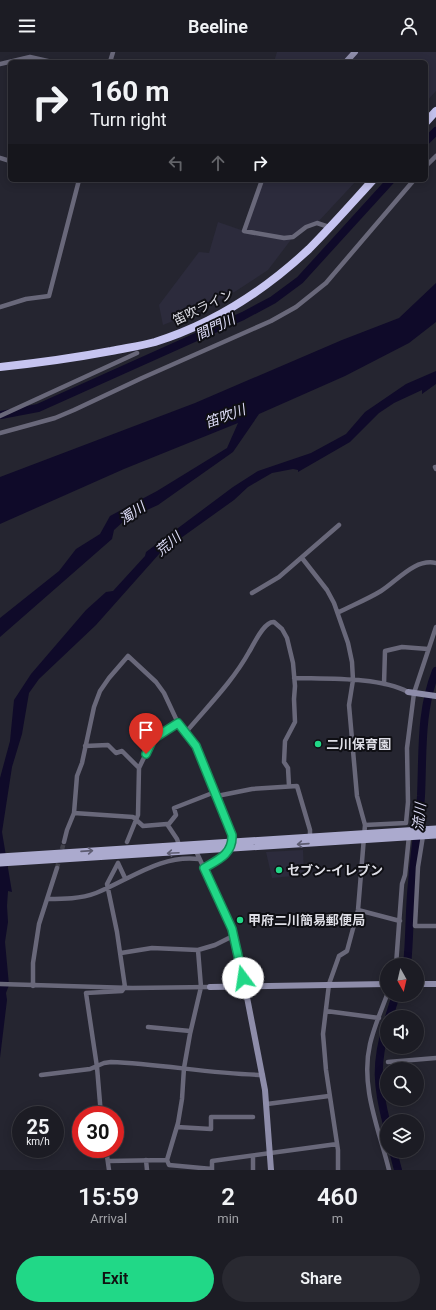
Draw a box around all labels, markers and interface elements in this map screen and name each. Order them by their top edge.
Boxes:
icon: menu [16,15,38,37]
icon: person [398,15,420,37]
text: Beeline [188,16,248,37]
text: 160 m [90,75,169,108]
icon: right [24,76,76,128]
text: Turn right [90,109,167,130]
icon: left [165,152,187,174]
icon: ahead [207,152,229,174]
icon: right [249,152,271,174]
street label: 笛吹ライン [170,286,236,328]
water label: 間門川 [193,310,239,343]
water label: 笛吹川 [203,401,249,431]
water label: 濁川 [116,497,150,527]
water label: 荒川 [152,528,185,559]
pin [129,713,163,754]
icon: arrive [135,719,157,741]
place label: 二川保育園 [326,737,391,752]
marker: 二川保育園 [313,739,323,749]
water label: 流川 [410,800,429,832]
one-way arrow [297,841,310,848]
one-way arrow [80,848,93,855]
one-way arrow [167,849,180,856]
place label: セブン-イレブン [287,863,383,878]
marker: セブン-イレブン [274,865,284,875]
place label: 甲府二川簡易郵便局 [248,913,365,928]
marker: 甲府二川簡易郵便局 [235,915,245,925]
position arrow [222,957,264,999]
north arrow [380,958,424,1002]
map controls [380,958,424,1158]
button: sound [380,1010,424,1054]
button: search [380,1062,424,1106]
speed limit sign: 30 [72,1106,124,1158]
button: layers [380,1114,424,1158]
text: 25 [27,1115,49,1139]
text: km/h [26,1136,50,1147]
text: 15:59 [78,1183,139,1211]
text: 2 [221,1183,235,1211]
text: 460 [317,1183,358,1211]
text: Arrival [90,1211,127,1226]
text: min [217,1211,239,1226]
text: m [332,1211,343,1226]
button: Exit [16,1256,214,1302]
button: Share [222,1256,420,1302]

